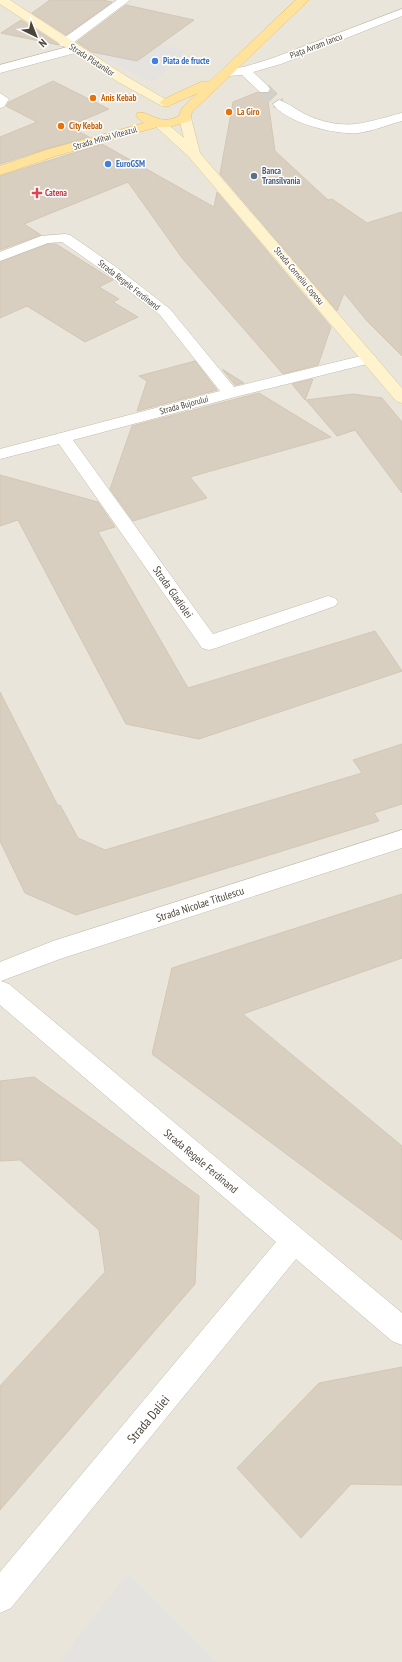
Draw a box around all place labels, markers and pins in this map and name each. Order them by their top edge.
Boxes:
place label: Piata de fructe [163,55,210,66]
marker: Piata de fructe [150,56,160,66]
place label: Anis Kebab [100,92,136,103]
marker: Anis Kebab [88,93,98,103]
place label: La Giro [237,106,259,117]
marker: La Giro [224,107,234,117]
place label: City Kebab [69,120,103,131]
marker: City Kebab [56,121,66,131]
place label: EuroGSM [116,158,145,169]
marker: EuroGSM [103,159,113,169]
place label: Banca Transilvania [262,165,301,186]
marker: Banca Transilvania [249,171,259,181]
place label: Catena [45,187,67,198]
marker: Catena [32,188,42,198]

